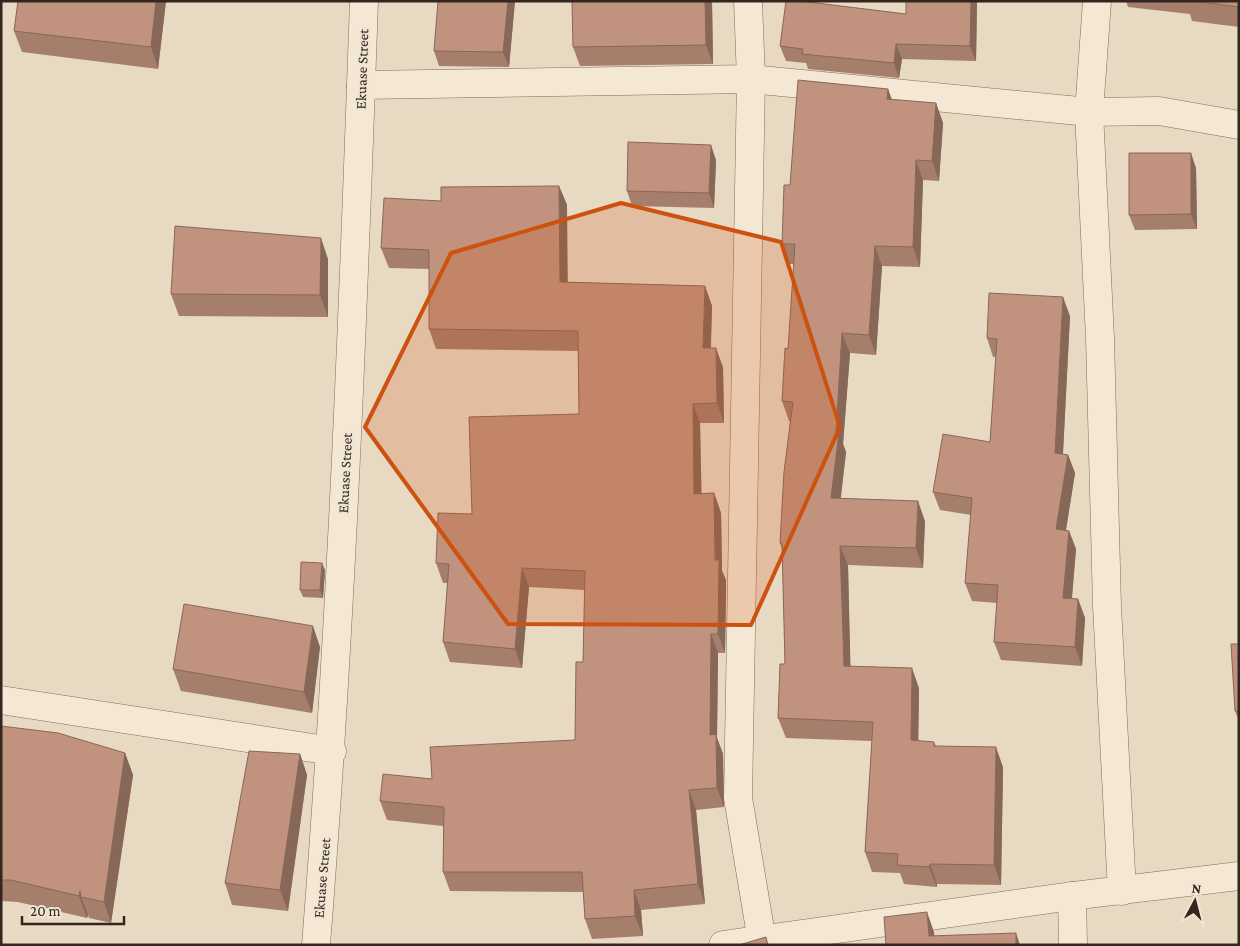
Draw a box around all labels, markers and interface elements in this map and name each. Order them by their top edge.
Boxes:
street label: Ekuase Street [353,27,371,110]
street label: Ekuase Street [335,431,355,514]
street label: Ekuase Street [311,836,334,919]
north arrow [1170,876,1220,926]
text: N [1191,880,1203,897]
scale bar [22,894,125,926]
text: 20 m [30,903,61,919]

